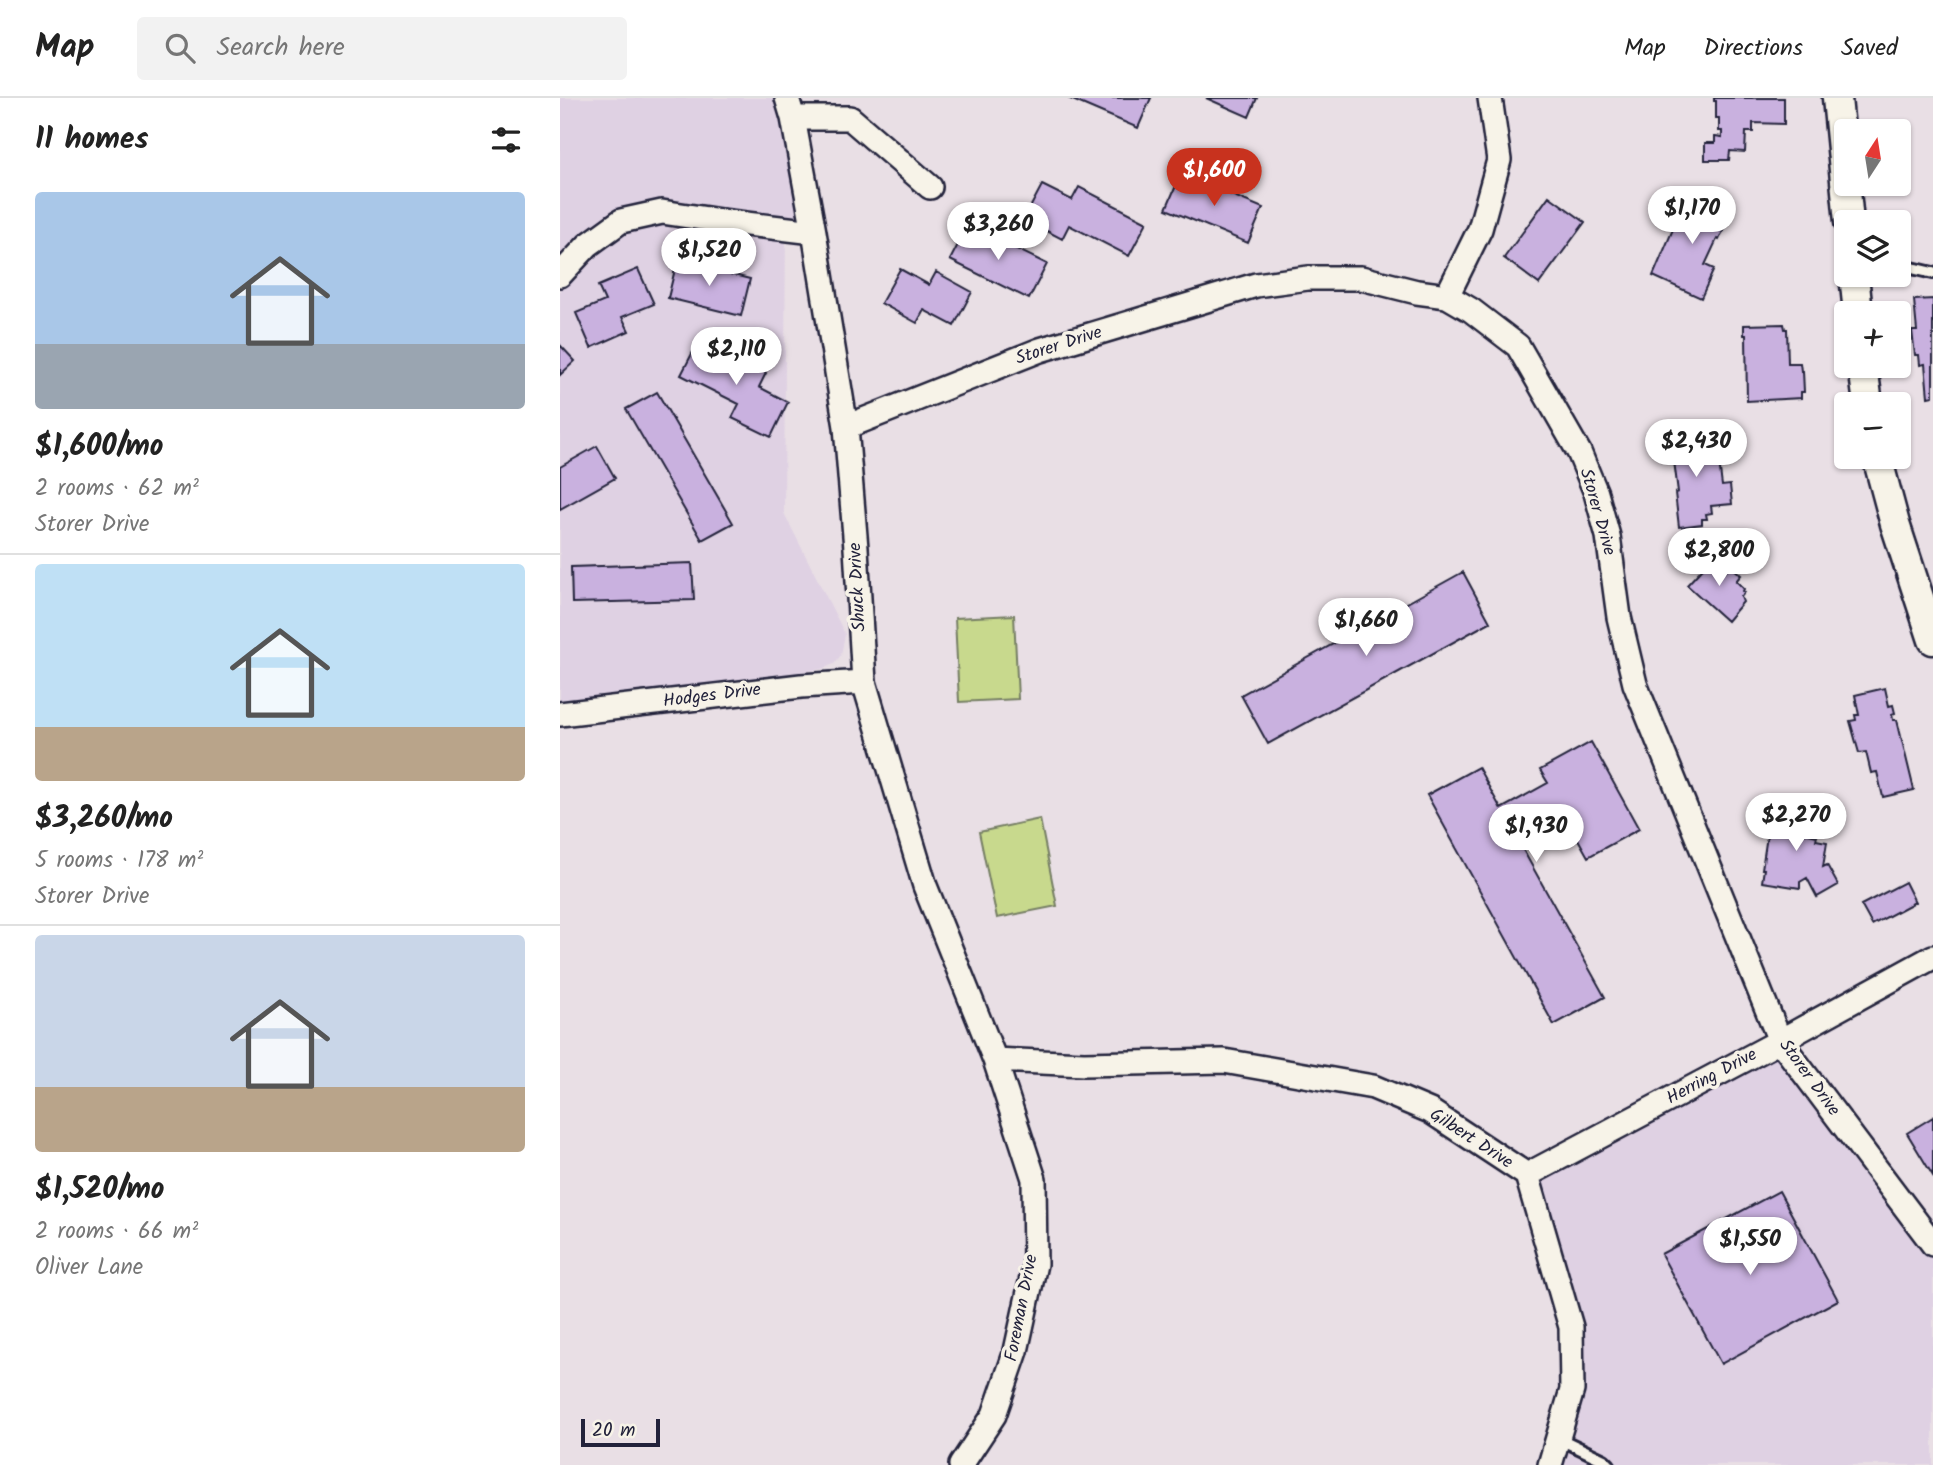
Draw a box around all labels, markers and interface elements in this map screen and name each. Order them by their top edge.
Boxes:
search box [137,17,627,80]
text: Map [35,22,95,75]
text: Search here [217,27,345,69]
icon: search [161,29,199,67]
text: Map [1624,29,1666,68]
text: Directions [1704,29,1803,68]
text: Saved [1841,29,1898,68]
text: 11 homes [35,116,148,164]
north arrow [1834,119,1911,196]
map controls [1834,119,1911,469]
icon: filters [487,121,525,159]
pin: $1,600 [1157,148,1271,208]
text: $1,600 [1183,153,1245,189]
pin: $1,170 [1635,186,1749,246]
text: $1,170 [1664,191,1720,227]
pin: $3,260 [941,202,1055,262]
text: $3,260 [963,207,1033,243]
button: layers [1834,210,1911,287]
pin: $1,520 [652,228,766,288]
text: $1,520 [677,233,741,269]
icon: home [217,238,343,364]
button: + [1834,301,1911,378]
street label: Storer Drive [1012,318,1106,374]
pin: $2,110 [679,328,793,387]
text: $2,110 [707,332,765,368]
button: − [1834,392,1911,469]
pin: $2,430 [1639,420,1753,479]
text: $1,600/mo [35,423,163,471]
text: $2,430 [1661,424,1731,460]
street label: Storer Drive [1571,465,1623,559]
text: 2 rooms · 62 m² [35,471,199,507]
text: Storer Drive [35,507,149,543]
pin: $2,800 [1662,528,1776,588]
text: $2,800 [1684,533,1754,569]
street label: Shuck Drive [841,542,875,632]
pin: $1,660 [1309,598,1423,658]
text: $1,660 [1334,603,1398,639]
icon: home [217,610,343,736]
street label: Hodges Drive [661,676,763,716]
pin: $2,270 [1739,794,1853,853]
text: $3,260/mo [35,795,173,843]
text: $2,270 [1761,798,1831,834]
pin: $1,930 [1479,804,1593,864]
text: $1,930 [1505,809,1567,845]
text: 5 rooms · 178 m² [35,843,203,879]
text: Storer Drive [35,879,149,915]
icon: home [217,981,343,1107]
street label: Storer Drive [1771,1033,1847,1123]
street label: Herring Drive [1661,1041,1763,1113]
street label: Gilbert Drive [1423,1101,1519,1177]
text: $1,520/mo [35,1166,164,1214]
text: 2 rooms · 66 m² [35,1214,198,1250]
pin: $1,550 [1693,1218,1807,1277]
text: $1,550 [1719,1222,1781,1258]
text: Oliver Lane [35,1250,143,1286]
street label: Foreman Drive [997,1252,1047,1364]
scale bar [581,1416,660,1448]
text: 20 m [592,1416,635,1446]

